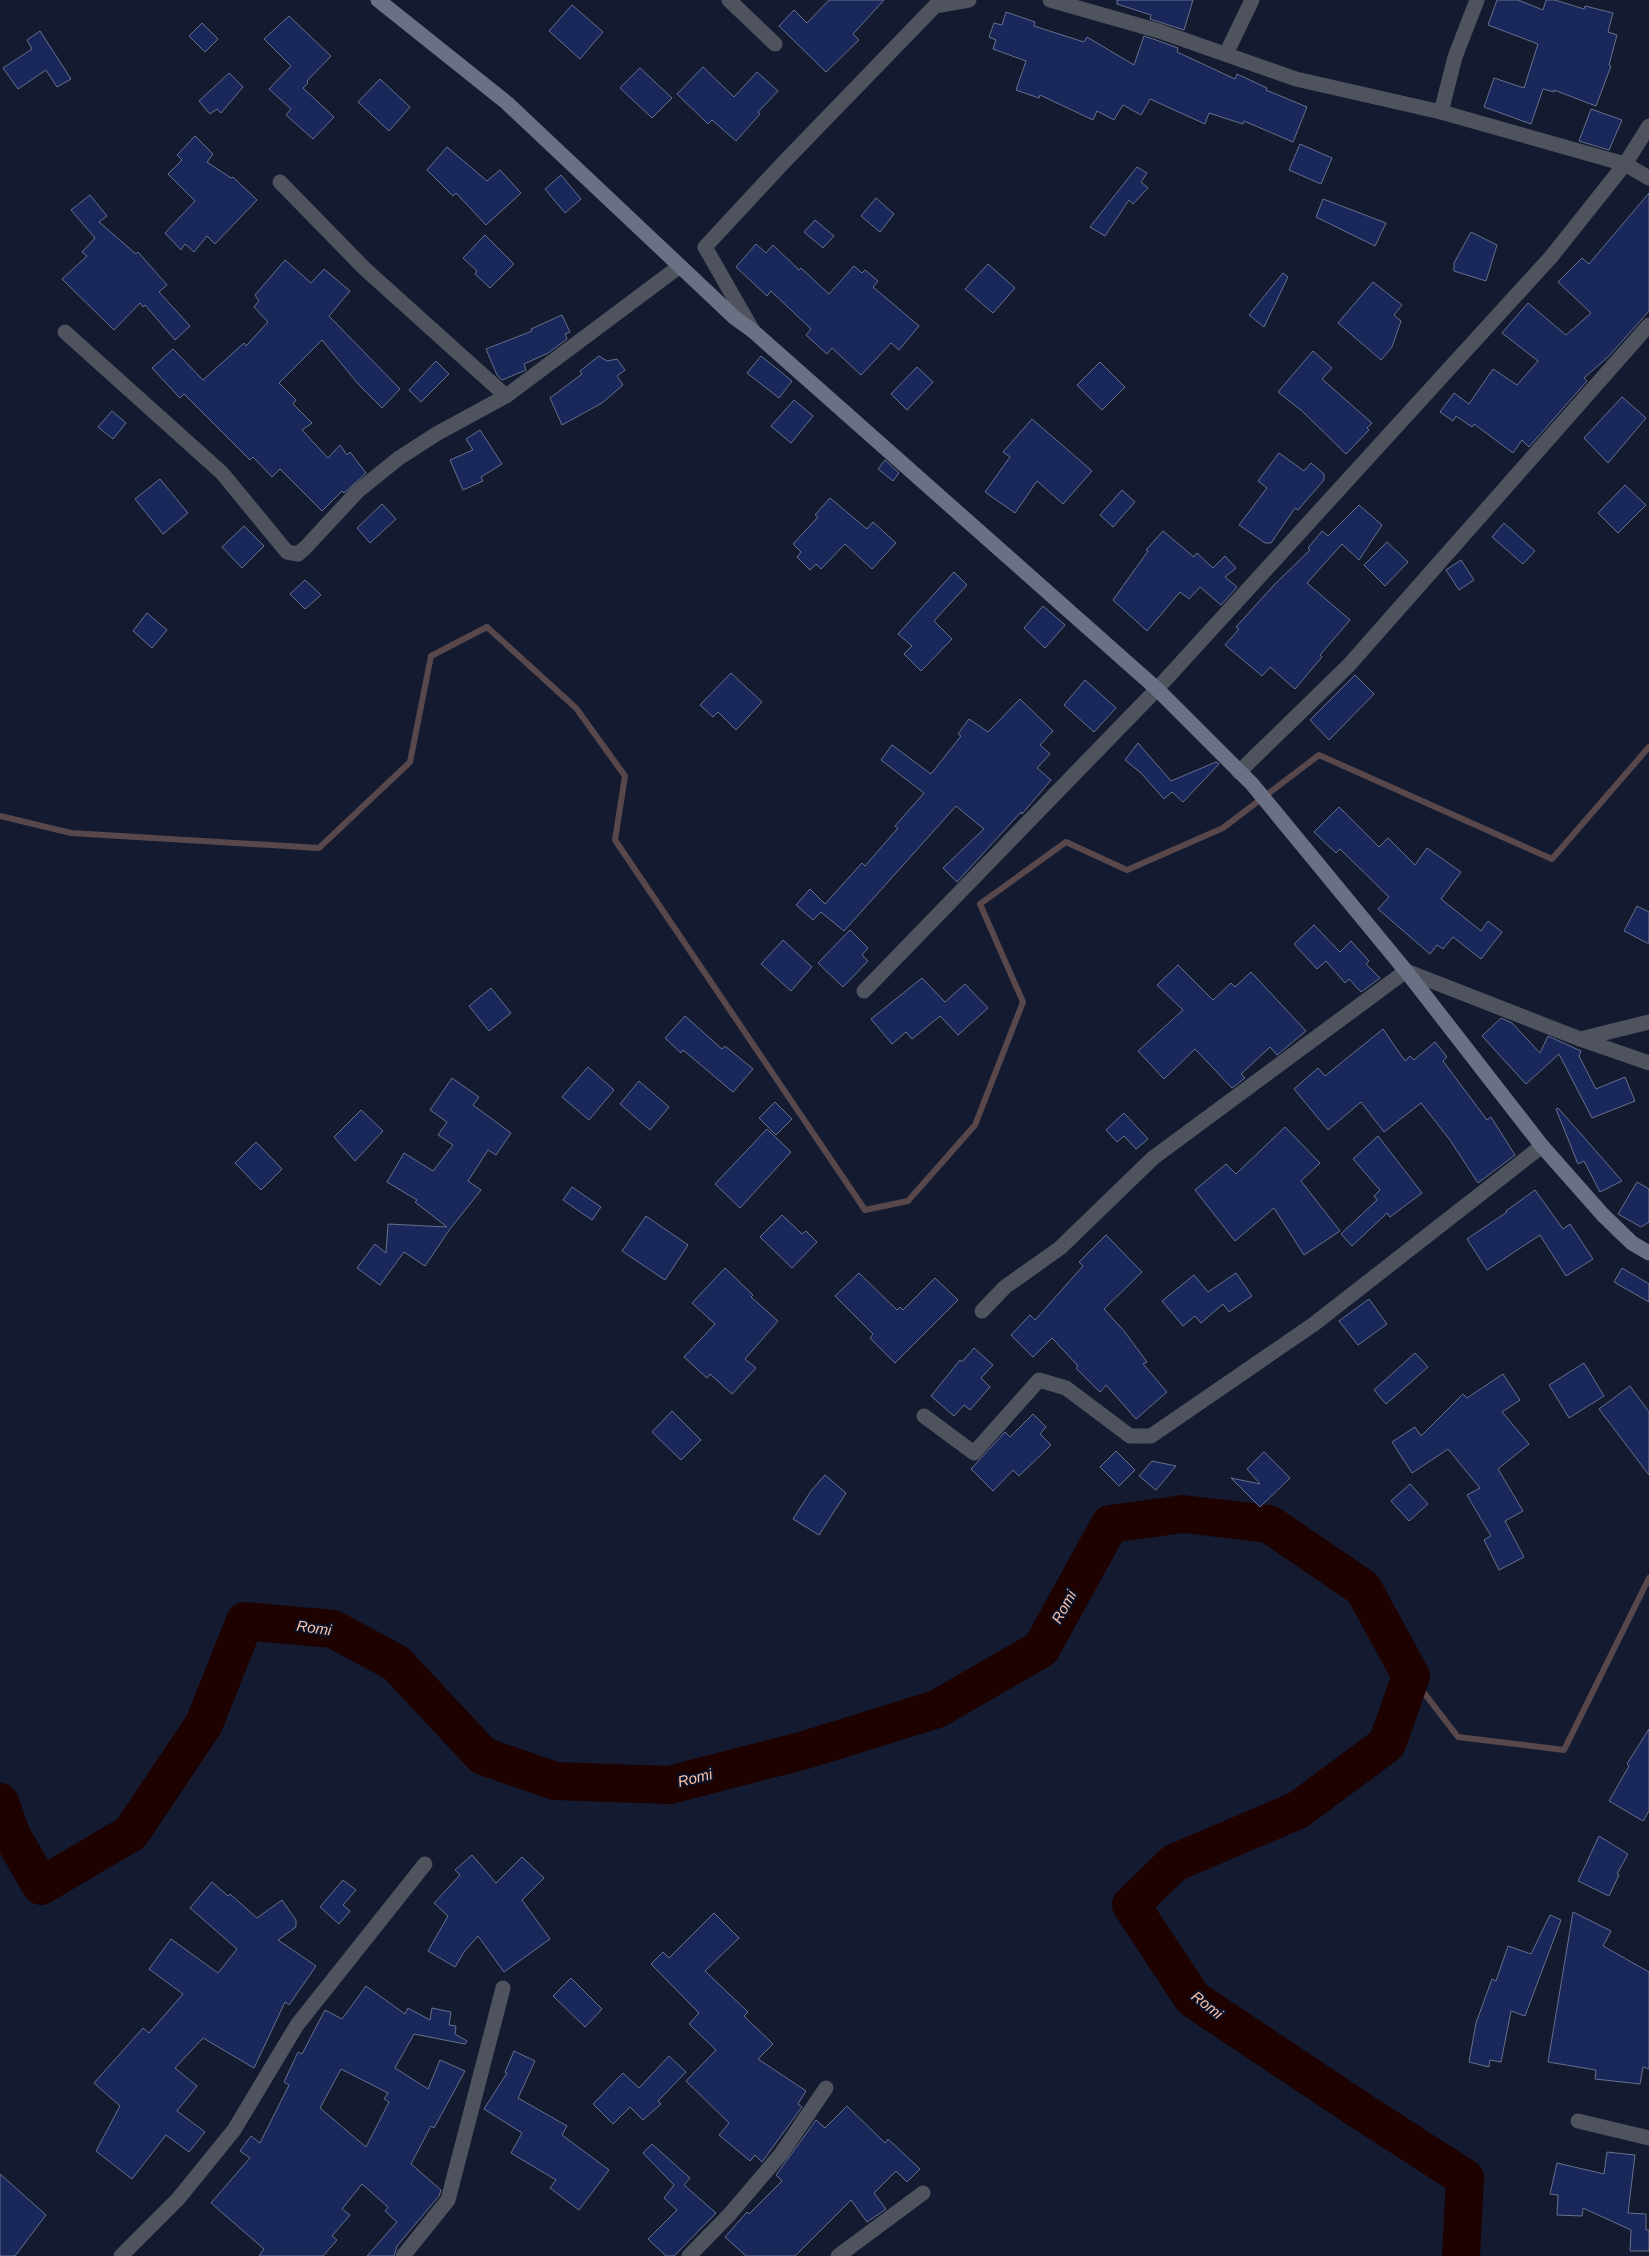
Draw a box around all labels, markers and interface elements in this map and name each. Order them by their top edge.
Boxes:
water label: Romi [1048,1587,1080,1626]
water label: Romi [296,1617,333,1638]
water label: Romi [676,1765,715,1790]
water label: Romi [1188,1987,1227,2022]

